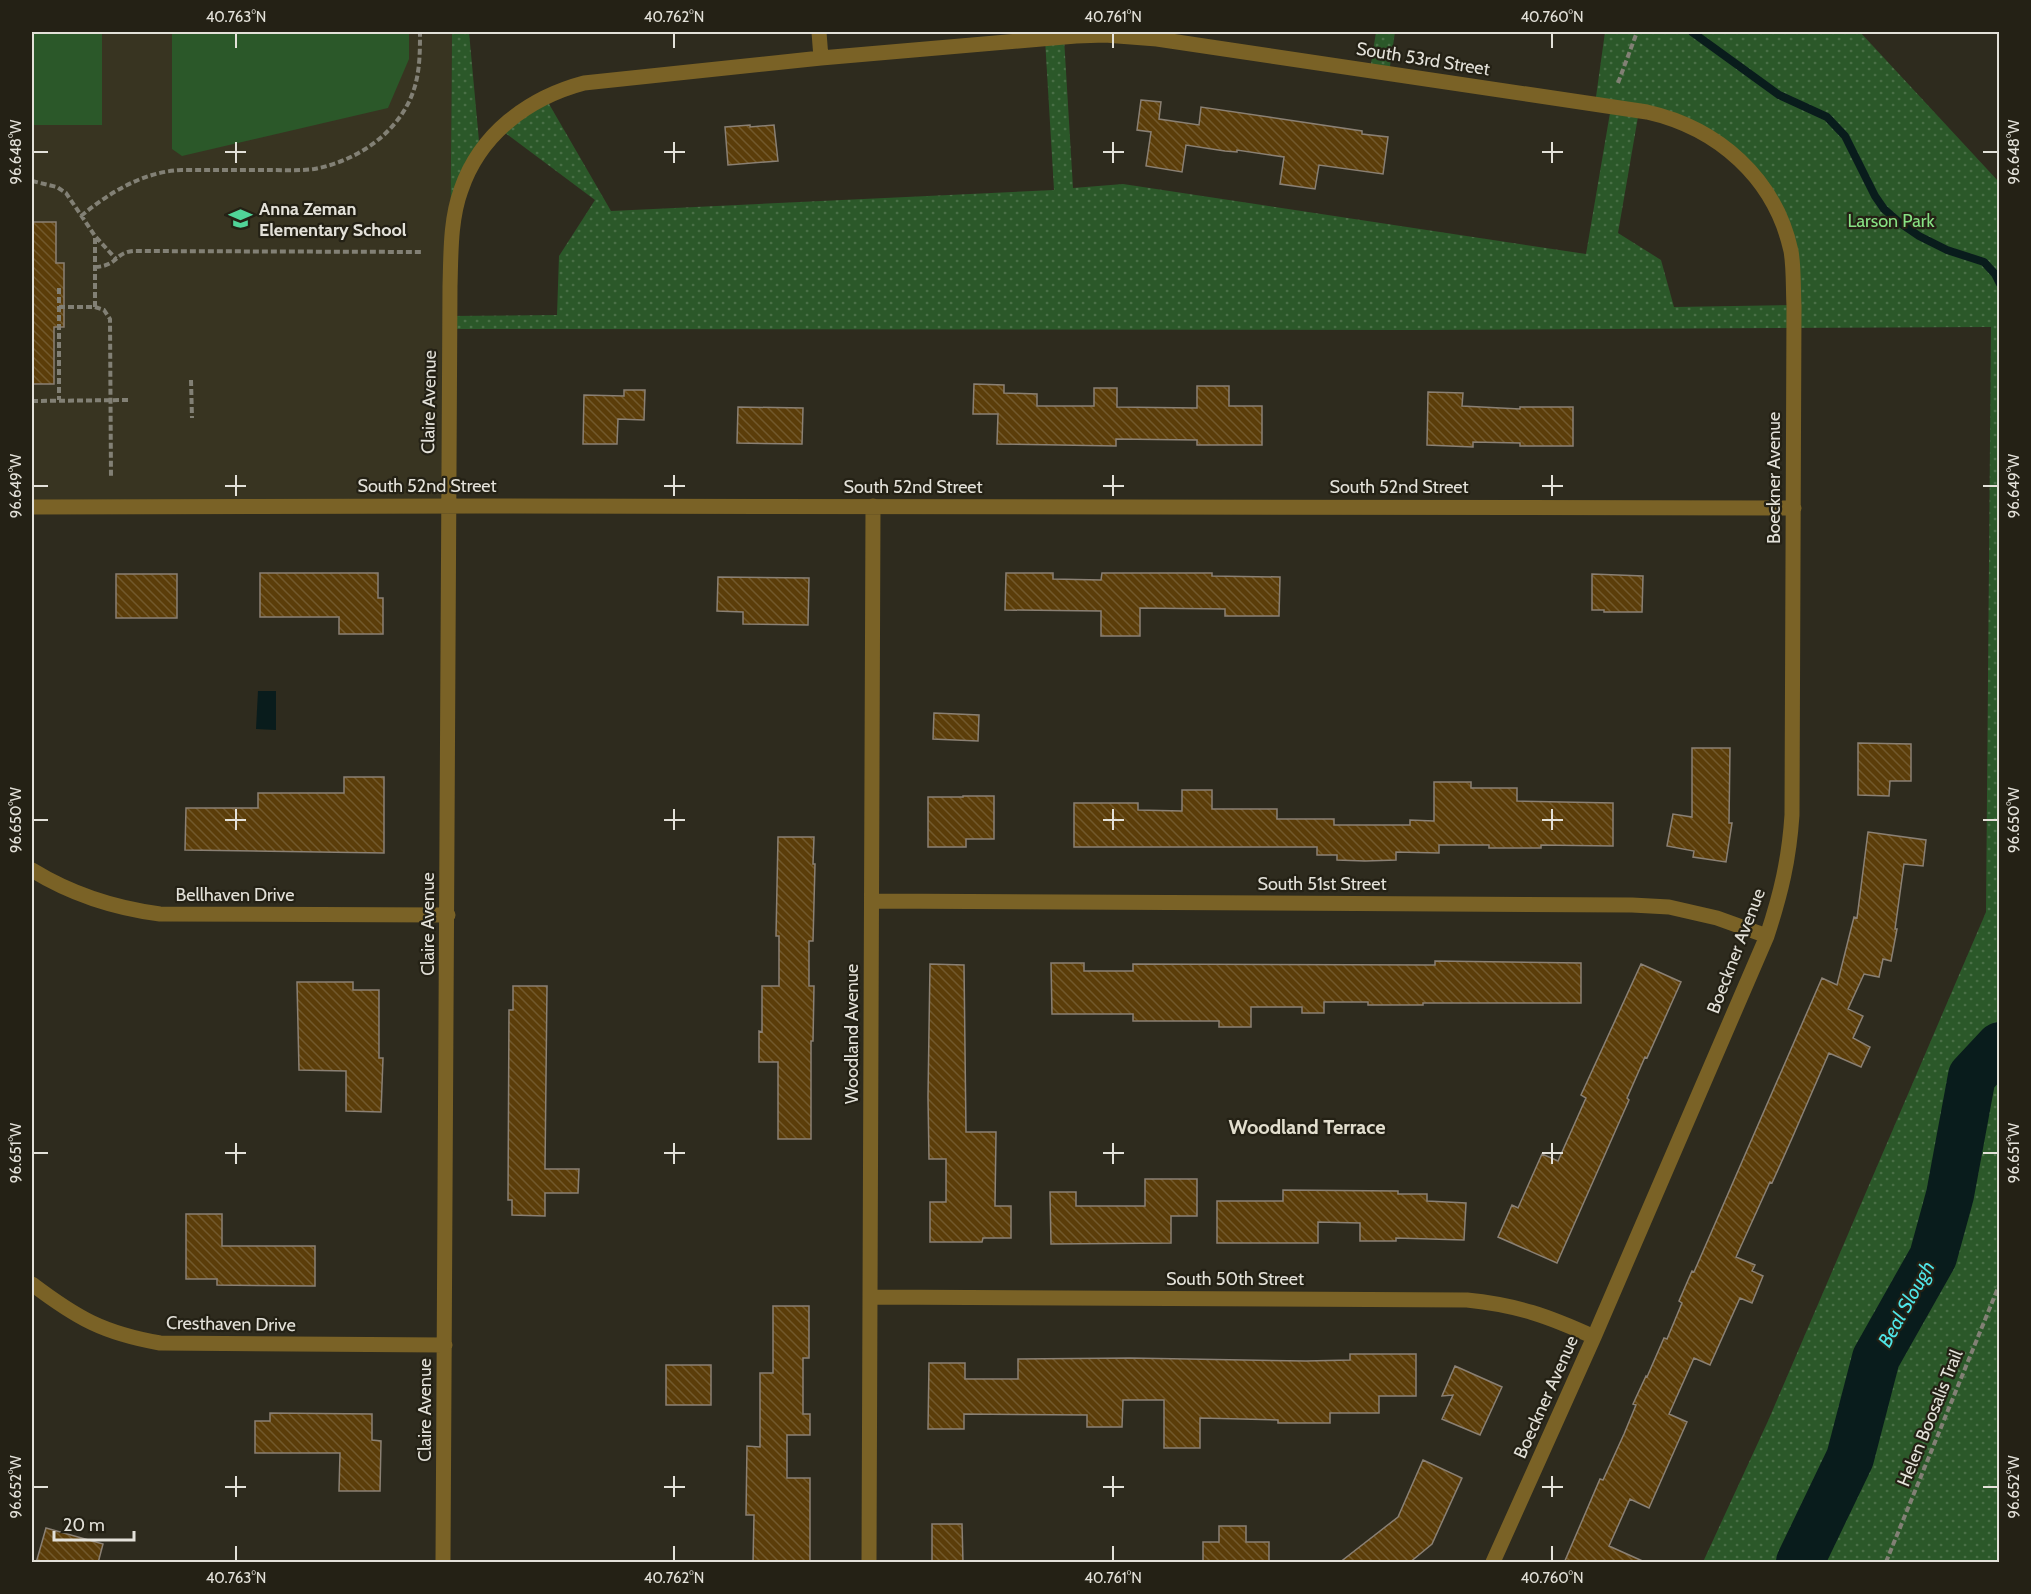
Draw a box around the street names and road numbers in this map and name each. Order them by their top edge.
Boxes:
street label: South 53rd Street [1355,38,1491,80]
street label: Claire Avenue [417,350,441,454]
street label: Boeckner Avenue [1763,412,1785,544]
street label: South 52nd Street [357,475,497,497]
street label: South 52nd Street [843,476,983,498]
street label: South 52nd Street [1329,476,1469,498]
street label: Claire Avenue [417,872,439,976]
street label: South 51st Street [1257,873,1387,895]
street label: Bellhaven Drive [176,884,294,906]
street label: Boeckner Avenue [1702,885,1770,1017]
street label: Woodland Avenue [841,964,863,1104]
street label: South 50th Street [1166,1268,1304,1290]
street label: Cresthaven Drive [166,1312,296,1336]
street label: Boeckner Avenue [1509,1332,1583,1462]
street label: Helen Boosalis Trail [1893,1346,1968,1490]
street label: Claire Avenue [414,1358,436,1462]

